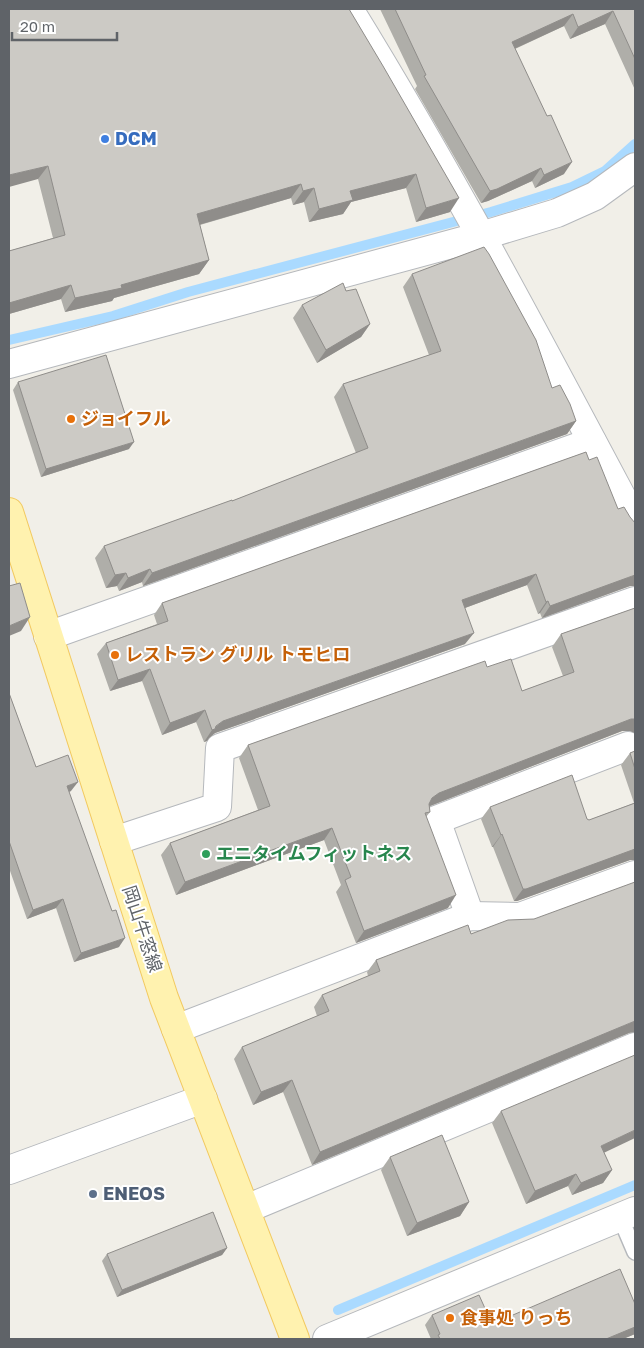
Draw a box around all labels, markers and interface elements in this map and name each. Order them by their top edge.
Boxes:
scale bar [12,10,118,42]
text: 20 m [20,17,55,35]
place label: DCM [115,127,157,149]
marker: DCM [99,133,111,145]
place label: ジョイフル [81,407,171,429]
marker: ジョイフル [65,413,77,425]
place label: レストラン グリル トモヒロ [125,643,350,665]
marker: レストラン グリル トモヒロ [109,649,121,661]
place label: エニタイムフィットネス [216,842,412,864]
marker: エニタイムフィットネス [200,848,212,860]
street label: 岡山牛窓線 [119,882,167,975]
place label: ENEOS [103,1182,165,1204]
marker: ENEOS [87,1188,99,1200]
place label: 食事処 りっち [460,1306,573,1328]
marker: 食事処 りっち [444,1312,456,1324]

